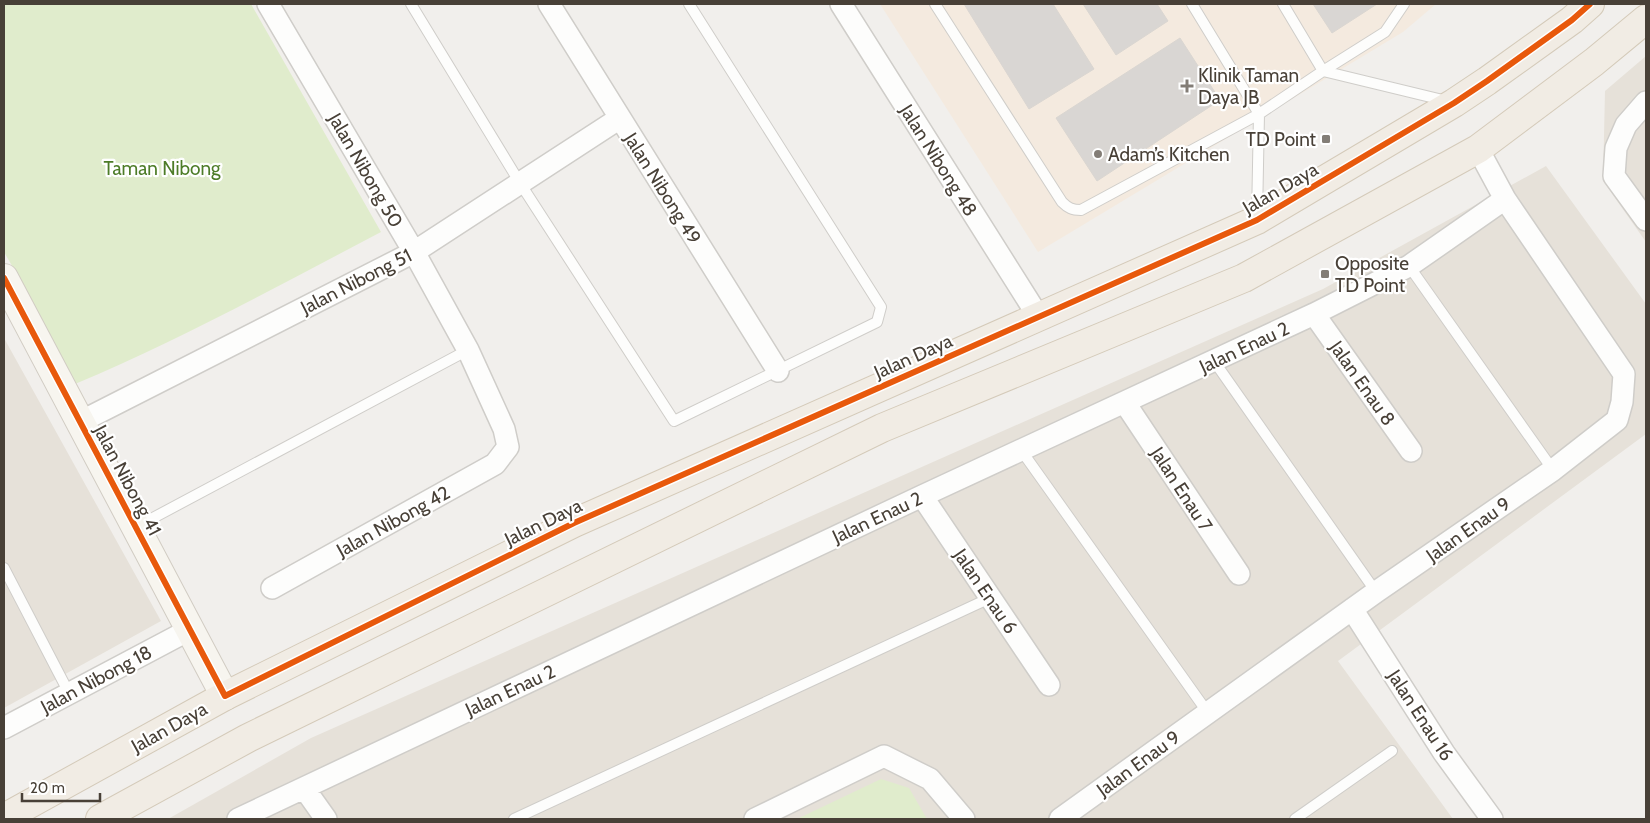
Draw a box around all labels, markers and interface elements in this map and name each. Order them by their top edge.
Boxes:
place label: Klinik Taman Daya JB [1198,64,1299,109]
marker: Klinik Taman Daya JB [1180,79,1194,93]
street label: Jalan Nibong 48 [895,99,982,220]
street label: Jalan Nibong 50 [323,108,408,232]
street label: Jalan Nibong 49 [619,128,706,248]
place label: TD Point [1246,128,1317,151]
marker: TD Point [1320,133,1332,145]
place label: Adam’s Kitchen [1108,143,1230,166]
marker: Adam’s Kitchen [1092,148,1104,160]
park label: Taman Nibong [103,157,221,180]
street label: Jalan Daya [1238,158,1322,220]
street label: Jalan Nibong 51 [296,244,416,320]
place label: Opposite TD Point [1335,252,1409,297]
marker: Opposite TD Point [1319,268,1331,280]
street label: Jalan Enau 2 [1195,317,1293,379]
street label: Jalan Daya [870,329,956,384]
street label: Jalan Enau 8 [1324,336,1400,430]
street label: Jalan Nibong 41 [88,420,166,540]
street label: Jalan Enau 7 [1145,442,1218,536]
street label: Jalan Nibong 42 [332,481,454,562]
street label: Jalan Enau 2 [828,487,926,549]
street label: Jalan Enau 9 [1421,492,1515,567]
street label: Jalan Daya [500,494,586,551]
street label: Jalan Enau 6 [948,544,1022,638]
street label: Jalan Nibong 18 [36,641,156,719]
street label: Jalan Enau 2 [461,660,559,722]
street label: Jalan Enau 16 [1382,665,1458,765]
street label: Jalan Daya [126,697,211,758]
street label: Jalan Enau 9 [1091,725,1184,802]
scale bar [22,770,100,802]
text: 20 m [30,779,65,797]

